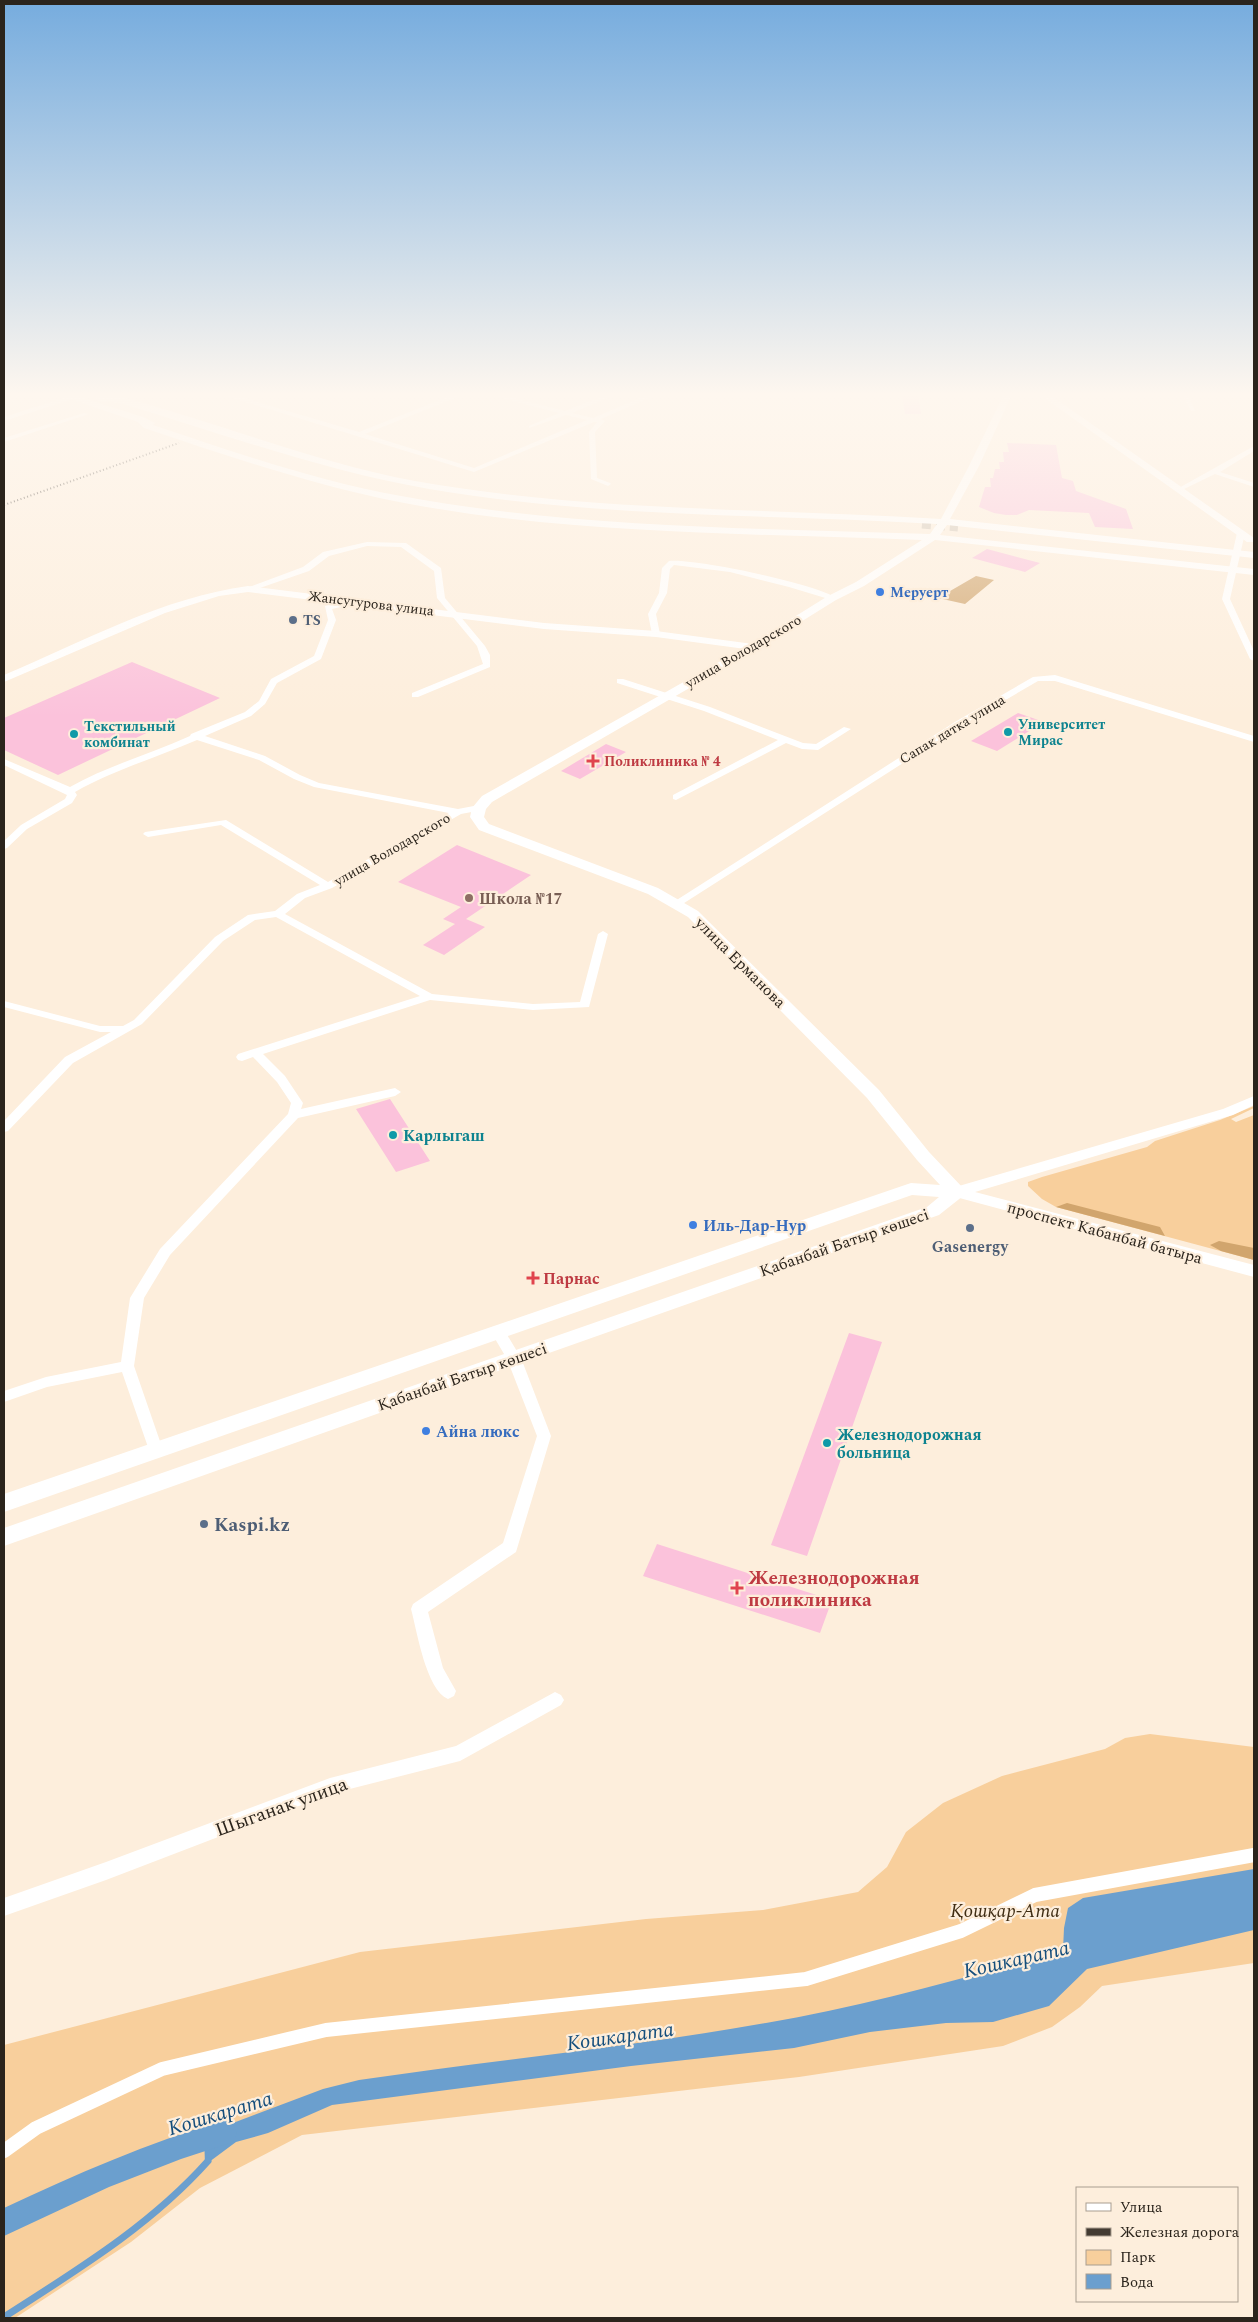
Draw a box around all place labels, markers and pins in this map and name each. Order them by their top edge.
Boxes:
place label: Меруерт [890,582,948,603]
marker: Меруерт [874,586,886,598]
place label: TS [303,610,321,631]
marker: TS [287,614,299,626]
place label: Университет Мирас [1018,714,1105,751]
place label: Текстильный комбинат [84,716,176,753]
marker: Университет Мирас [1002,726,1014,738]
marker: Текстильный комбинат [68,728,80,740]
place label: Поликлиника № 4 [604,751,721,772]
marker: Поликлиника № 4 [586,754,600,768]
place label: Школа №17 [479,887,563,911]
marker: Школа №17 [463,892,475,904]
place label: Карлыгаш [403,1124,485,1148]
marker: Карлыгаш [387,1129,399,1141]
place label: Иль-Дар-Нур [703,1214,806,1238]
marker: Иль-Дар-Нур [687,1219,699,1231]
marker: Gasenergy [964,1222,976,1234]
place label: Gasenergy [932,1235,1010,1259]
place label: Парнас [543,1267,600,1291]
marker: Парнас [527,1272,539,1284]
place label: Айна люкс [436,1420,520,1444]
place label: Железнодорожная больница [837,1423,982,1465]
marker: Айна люкс [420,1425,432,1437]
marker: Железнодорожная больница [821,1437,833,1449]
place label: Kaspi.kz [214,1511,290,1540]
marker: Kaspi.kz [198,1518,210,1530]
place label: Железнодорожная поликлиника [748,1564,920,1615]
marker: Железнодорожная поликлиника [730,1581,744,1595]

